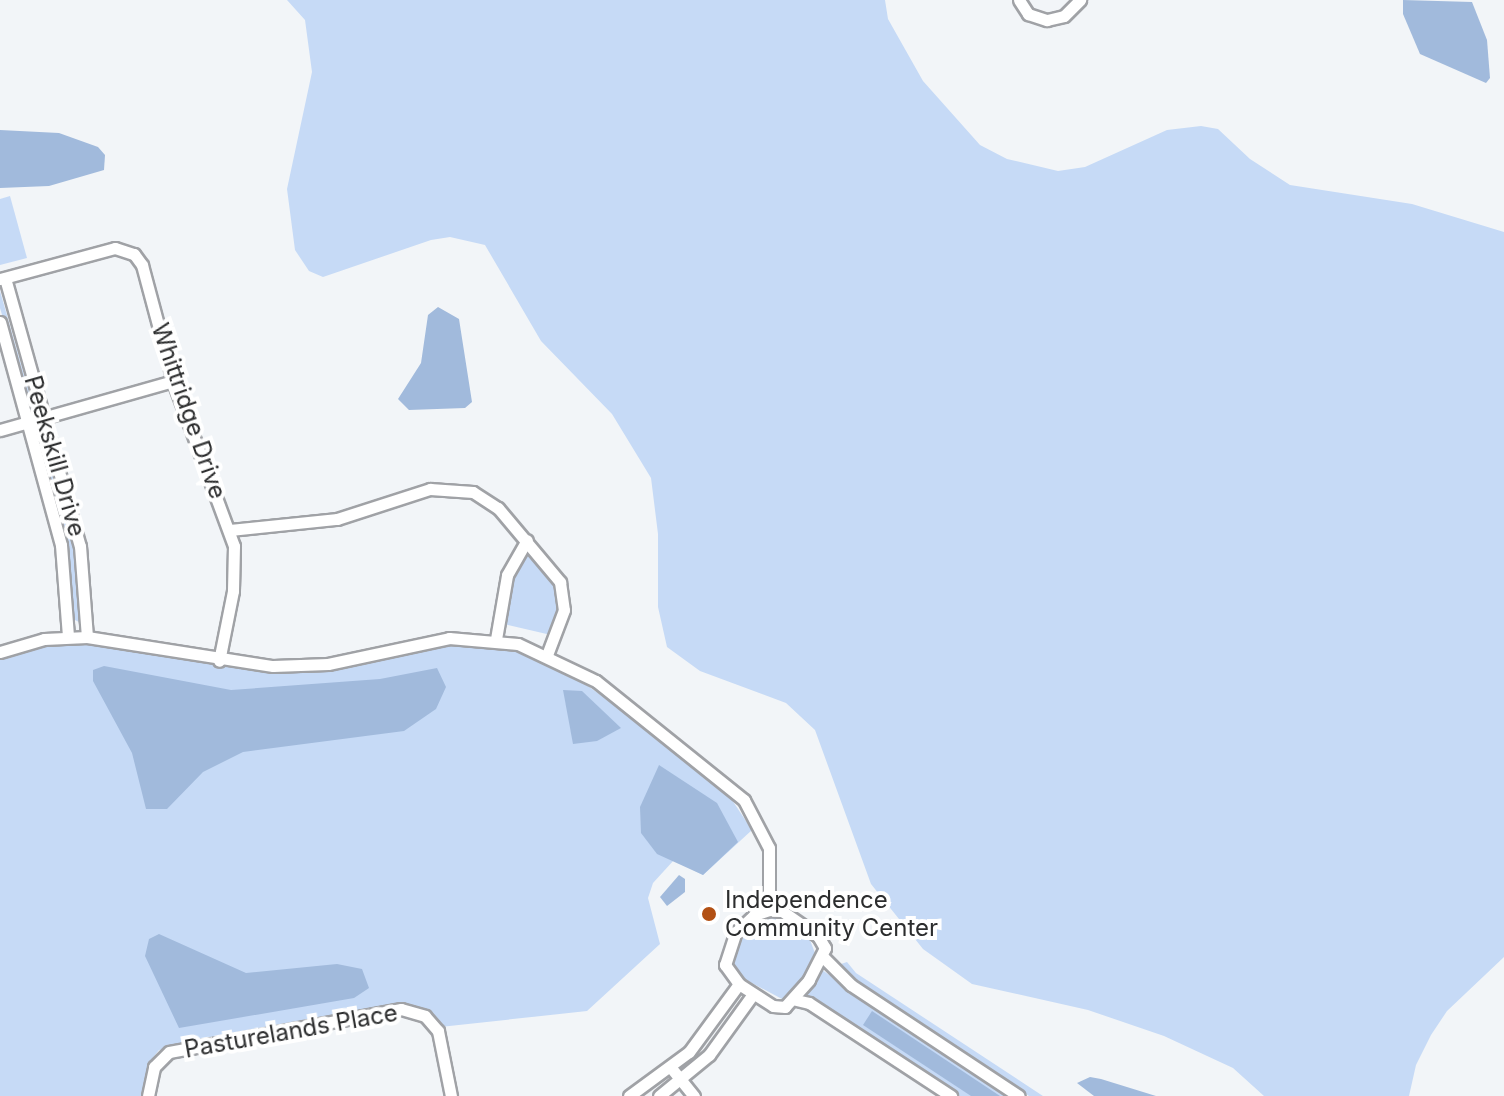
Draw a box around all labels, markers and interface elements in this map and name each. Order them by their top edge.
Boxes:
street label: Whittridge Drive [145,319,233,503]
street label: Peekskill Drive [18,372,92,540]
place label: Independence Community Center [725,886,938,942]
marker: Independence Community Center [700,905,718,923]
street label: Pasturelands Place [182,998,400,1064]

